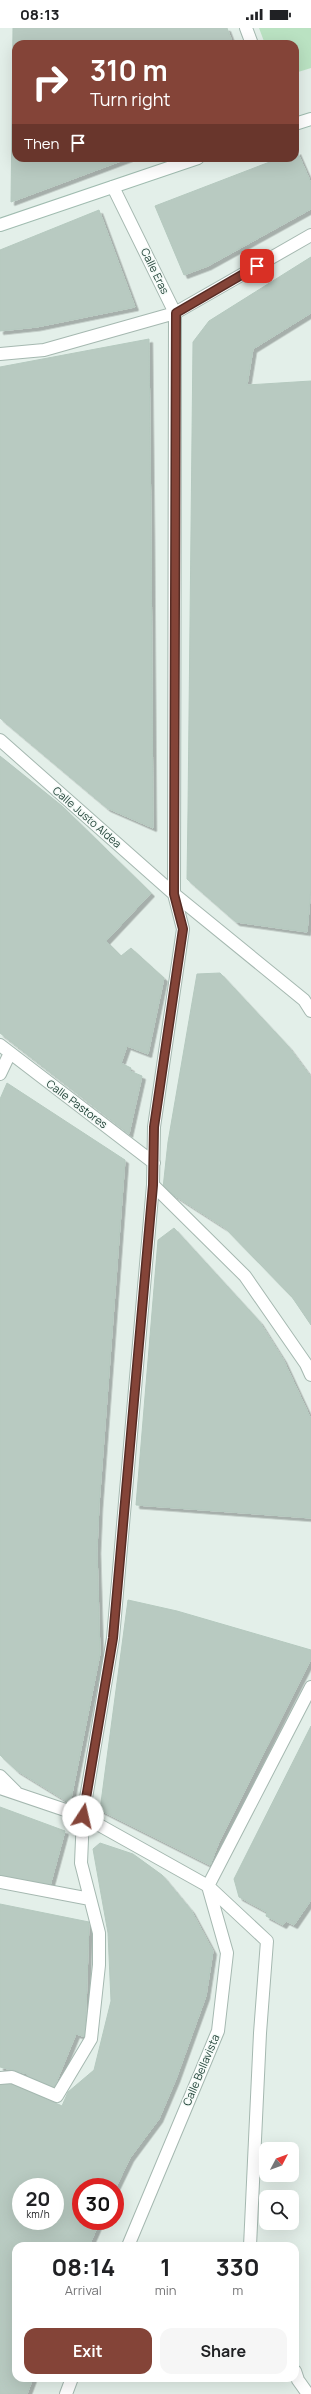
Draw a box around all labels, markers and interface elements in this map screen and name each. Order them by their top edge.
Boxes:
text: 08:13 [20,4,60,25]
text: 310 m [90,51,168,89]
icon: right [24,56,76,108]
text: Turn right [90,87,171,111]
icon: arrive [67,132,89,154]
text: Then [24,133,59,154]
street label: Calle Eras [138,245,173,297]
pin [240,249,274,283]
icon: arrive [246,255,268,277]
street label: Calle Justo Aldea [50,783,125,851]
street label: Calle Pastores [44,1076,111,1132]
position arrow [62,1795,104,1837]
street label: Calle Bellavista [179,2032,222,2108]
north arrow [259,2142,299,2182]
map controls [259,2142,299,2230]
speed limit sign: 30 [72,2178,124,2230]
text: 20 [25,2185,51,2212]
button: search [259,2190,299,2230]
text: km/h [26,2207,50,2221]
text: 08:14 [51,2250,115,2283]
text: 1 [160,2250,171,2283]
text: 330 [216,2250,260,2283]
text: Arrival [65,2281,102,2299]
text: min [155,2281,176,2299]
text: m [232,2281,243,2299]
button: Exit [24,2328,152,2374]
button: Share [160,2328,287,2374]

